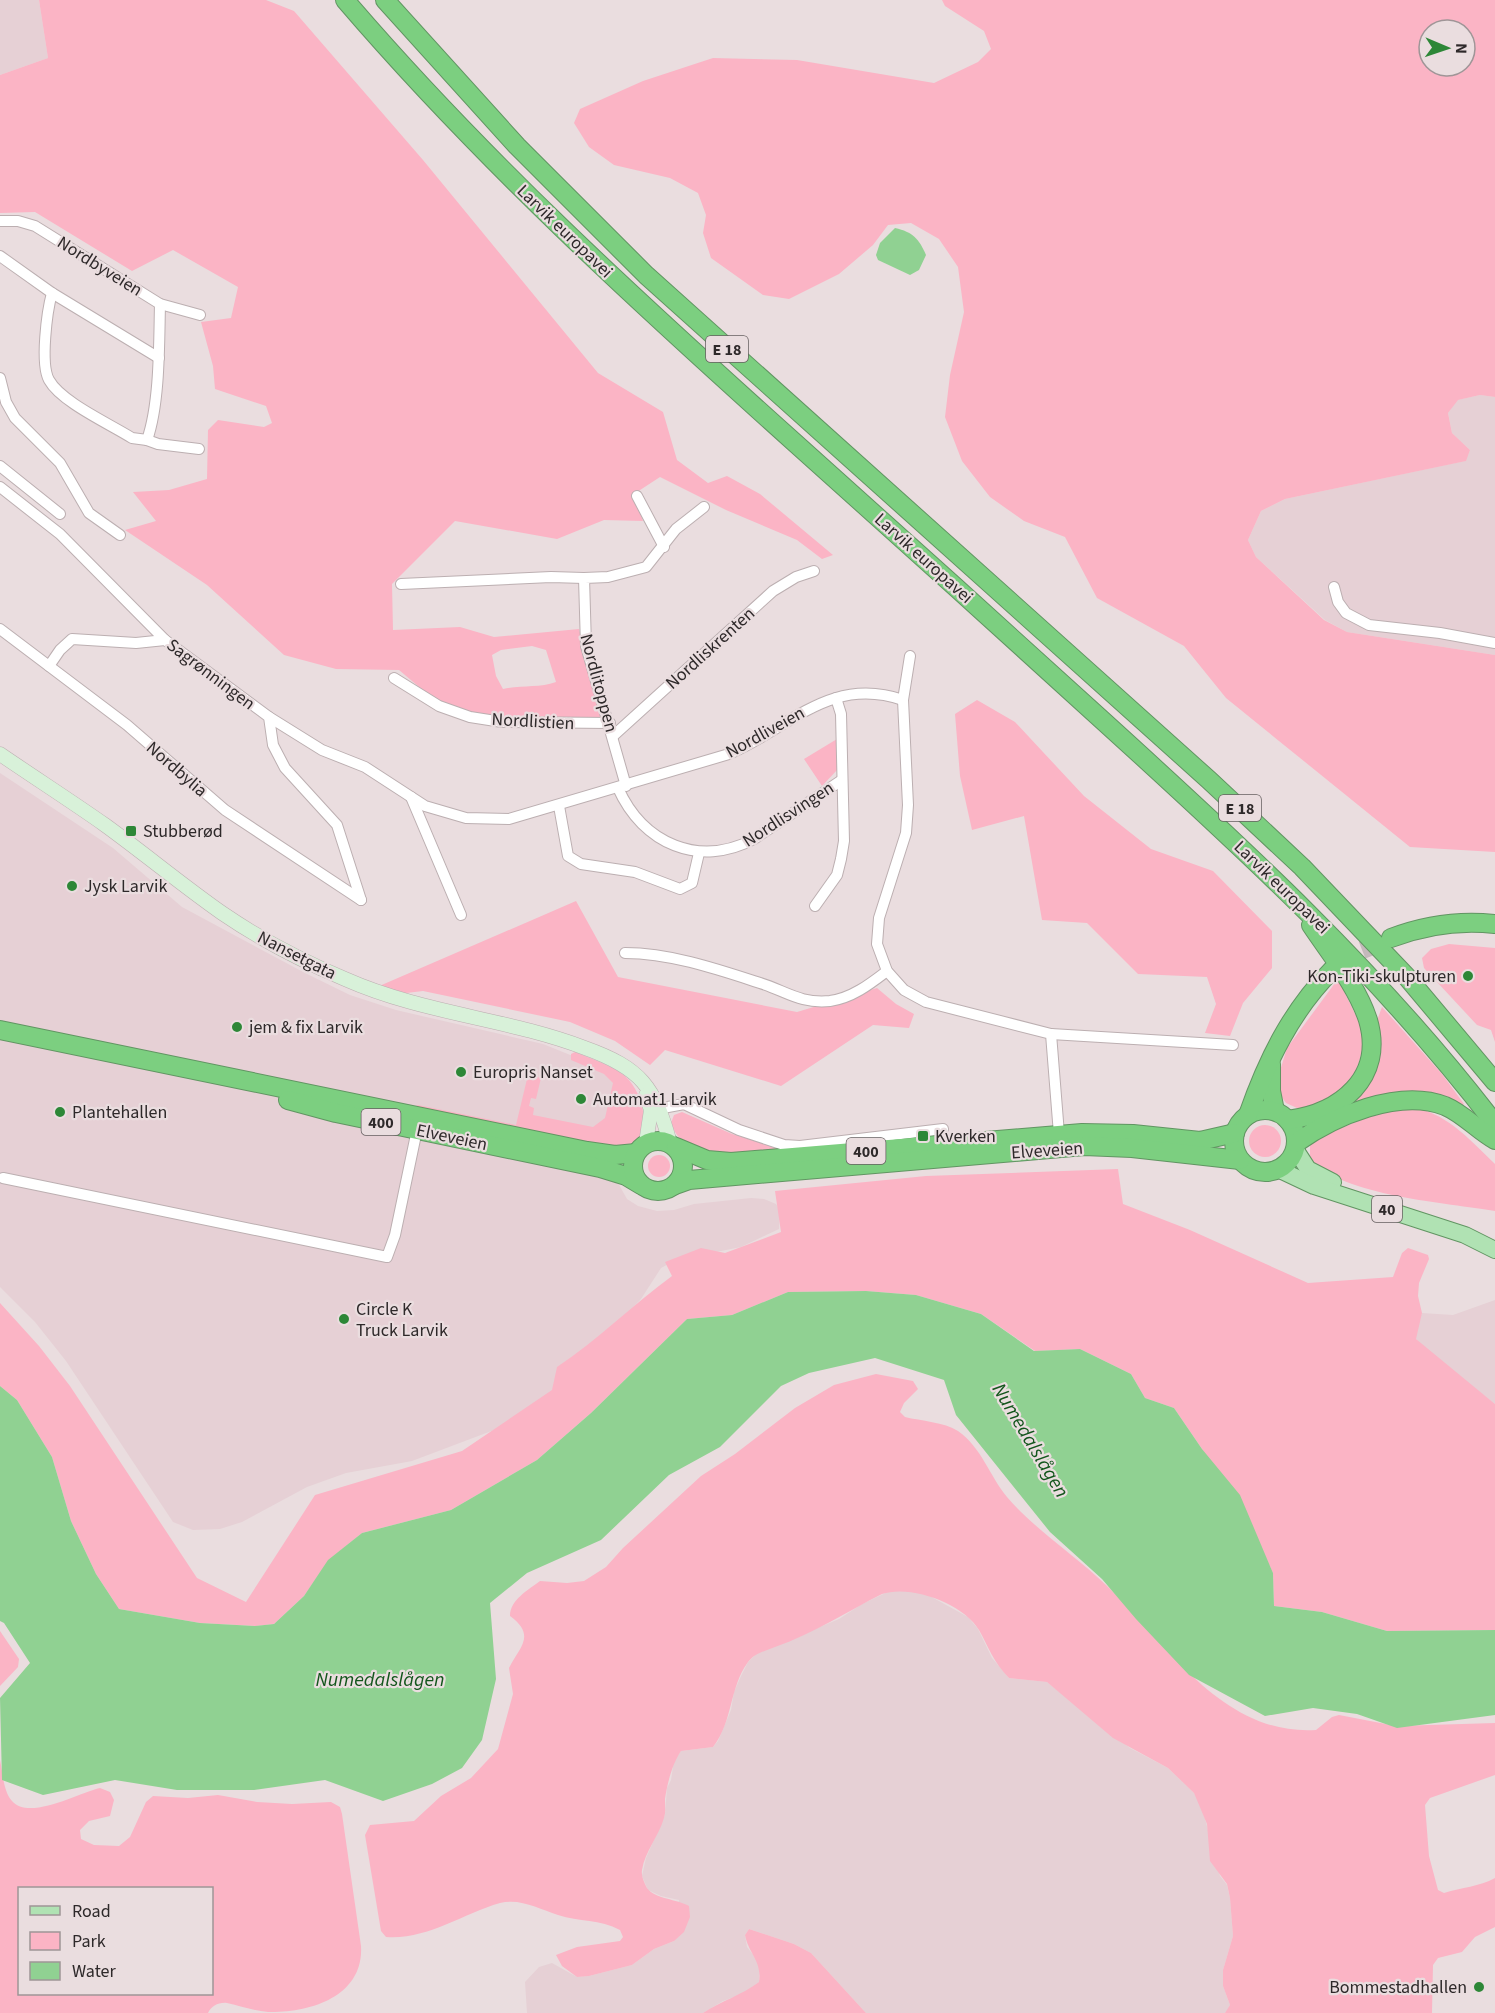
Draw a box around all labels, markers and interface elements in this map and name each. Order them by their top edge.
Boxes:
north arrow [1417,18,1477,78]
text: N [1450,43,1472,54]
street label: Larvik europavei [511,179,618,284]
street label: Nordbyveien [52,230,147,303]
road number: E 18 [706,336,748,362]
street label: Larvik europavei [869,507,978,609]
street label: Nordliskrenten [660,601,760,695]
street label: Nordlitoppen [573,631,624,735]
street label: Sagrønningen [161,633,260,716]
street label: Nordliveien [721,700,809,764]
street label: Nordlistien [491,707,575,736]
street label: Nordbylia [141,736,213,803]
street label: Nordlisvingen [738,776,839,853]
road number: E 18 [1219,795,1261,821]
place label: Stubberød [143,819,223,844]
marker: Stubberød [124,824,138,838]
street label: Larvik europavei [1228,835,1335,940]
place label: Jysk Larvik [84,874,167,899]
marker: Jysk Larvik [65,879,79,893]
street label: Nansetgata [253,925,340,986]
place label: Kon-Tiki-skulpturen [1307,964,1456,989]
marker: Kon-Tiki-skulpturen [1461,969,1475,983]
place label: jem & fix Larvik [248,1015,363,1040]
marker: jem & fix Larvik [230,1020,244,1034]
place label: Europris Nanset [473,1060,593,1085]
marker: Europris Nanset [454,1065,468,1079]
place label: Automat1 Larvik [593,1087,717,1112]
marker: Automat1 Larvik [574,1092,588,1106]
place label: Plantehallen [72,1100,167,1125]
marker: Plantehallen [53,1105,67,1119]
road number: 400 [362,1109,400,1135]
street label: Elveveien [414,1118,490,1157]
place label: Kverken [935,1124,996,1149]
marker: Kverken [916,1129,930,1143]
street label: Elveveien [1010,1136,1084,1165]
road number: 400 [846,1138,886,1164]
road number: 40 [1372,1196,1402,1222]
place label: Circle K Truck Larvik [356,1297,448,1343]
marker: Circle K Truck Larvik [337,1312,351,1326]
water label: Numedalslågen [985,1378,1075,1503]
water label: Numedalslågen [315,1666,445,1694]
legend [18,1887,213,1995]
text: Road [72,1899,111,1924]
text: Park [72,1929,106,1954]
text: Water [72,1959,116,1984]
place label: Bommestadhallen [1329,1975,1467,2000]
marker: Bommestadhallen [1472,1980,1486,1994]

